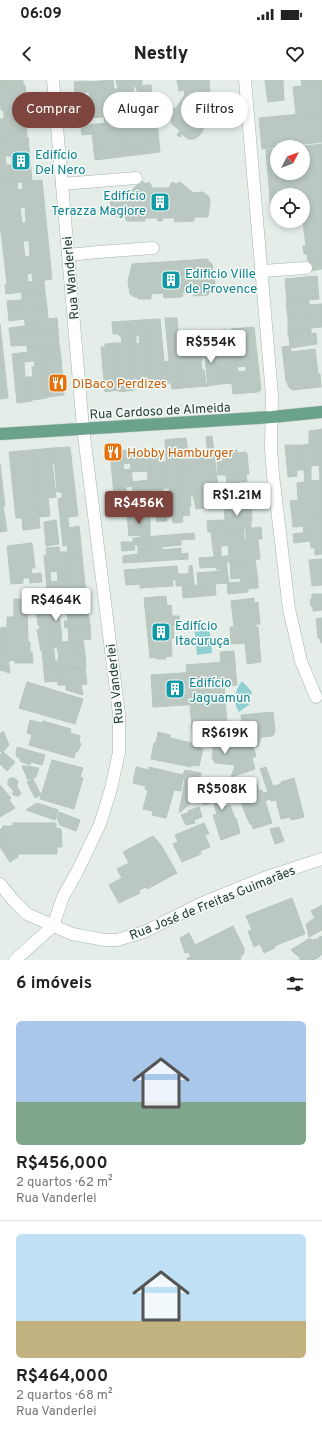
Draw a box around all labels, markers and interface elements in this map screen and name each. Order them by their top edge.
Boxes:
text: 06:09 [20,5,62,24]
icon: back [16,43,38,65]
text: Nestly [134,43,188,66]
icon: heart [284,43,306,65]
chip: Comprar [12,92,95,128]
chip: Alugar [103,92,173,128]
chip: Filtros [181,92,248,128]
north arrow [270,140,310,180]
map controls [270,140,310,228]
place label: Edifício Del Nero [35,148,86,179]
building icon: Edifício Del Nero [10,150,32,172]
button: locate [270,188,310,228]
place label: Edifício Terazza Magiore [51,189,146,220]
building icon: Edifício Terazza Magiore [149,191,171,213]
street label: Rua Wanderlei [60,235,84,320]
place label: Edificio Ville de Provence [185,267,257,298]
building icon: Edificio Ville de Provence [160,269,182,291]
pin: R$554K [178,330,244,364]
text: R$554K [186,335,236,351]
restaurant icon: DiBaco Perdizes [47,372,69,394]
place label: DiBaco Perdizes [72,377,167,393]
street label: Rua Cardoso de Almeida [89,400,231,424]
restaurant icon: Hobby Hamburger [102,441,124,463]
place label: Hobby Hamburger [127,446,233,462]
pin: R$1.21M [200,483,274,517]
text: R$1.21M [213,488,261,504]
pin: R$456K [106,491,172,525]
text: R$456K [114,496,164,512]
pin: R$464K [23,588,89,622]
text: R$464K [31,593,81,609]
place label: Edifício Itacuruça [175,619,230,650]
building icon: Edifício Itacuruça [150,621,172,643]
street label: Rua Vanderlei [104,643,128,725]
place label: Edifício Jaguamun [189,676,251,707]
building icon: Edifício Jaguamun [164,678,186,700]
pin: R$619K [192,721,258,755]
text: R$619K [201,726,249,742]
pin: R$508K [189,777,255,811]
text: R$508K [197,782,247,798]
street label: Rua José de Freitas Guimarães [127,863,298,945]
text: 6 imóveis [16,973,92,995]
icon: filters [284,973,306,995]
icon: home [125,1047,197,1119]
text: R$456,000 [16,1153,108,1175]
text: 2 quartos · 62 m² [16,1175,113,1191]
text: Rua Vanderlei [16,1191,96,1207]
icon: home [125,1260,197,1332]
text: R$464,000 [16,1366,108,1388]
text: 2 quartos · 68 m² [16,1388,113,1404]
text: Rua Vanderlei [16,1404,96,1420]

